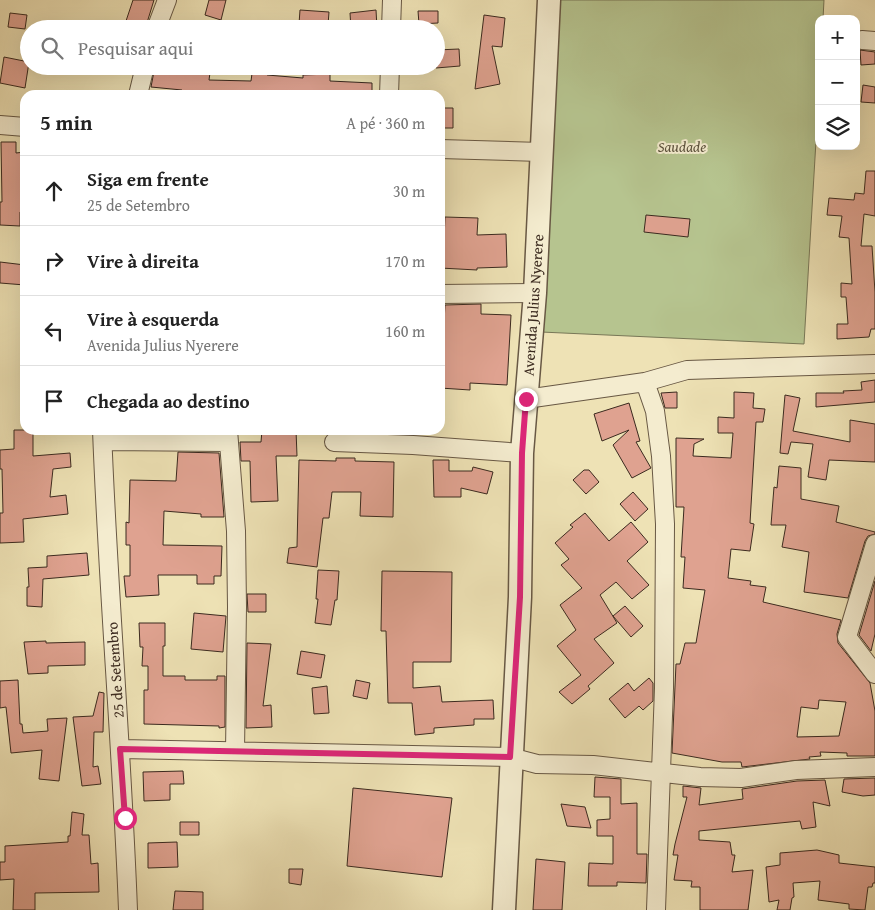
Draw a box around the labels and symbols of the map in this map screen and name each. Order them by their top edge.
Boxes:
park label: Saudade [658,136,706,157]
street label: Avenida Julius Nyerere [518,233,548,377]
route end [515,388,538,411]
street label: 25 de Setembro [101,621,129,719]
route start [114,807,137,830]

